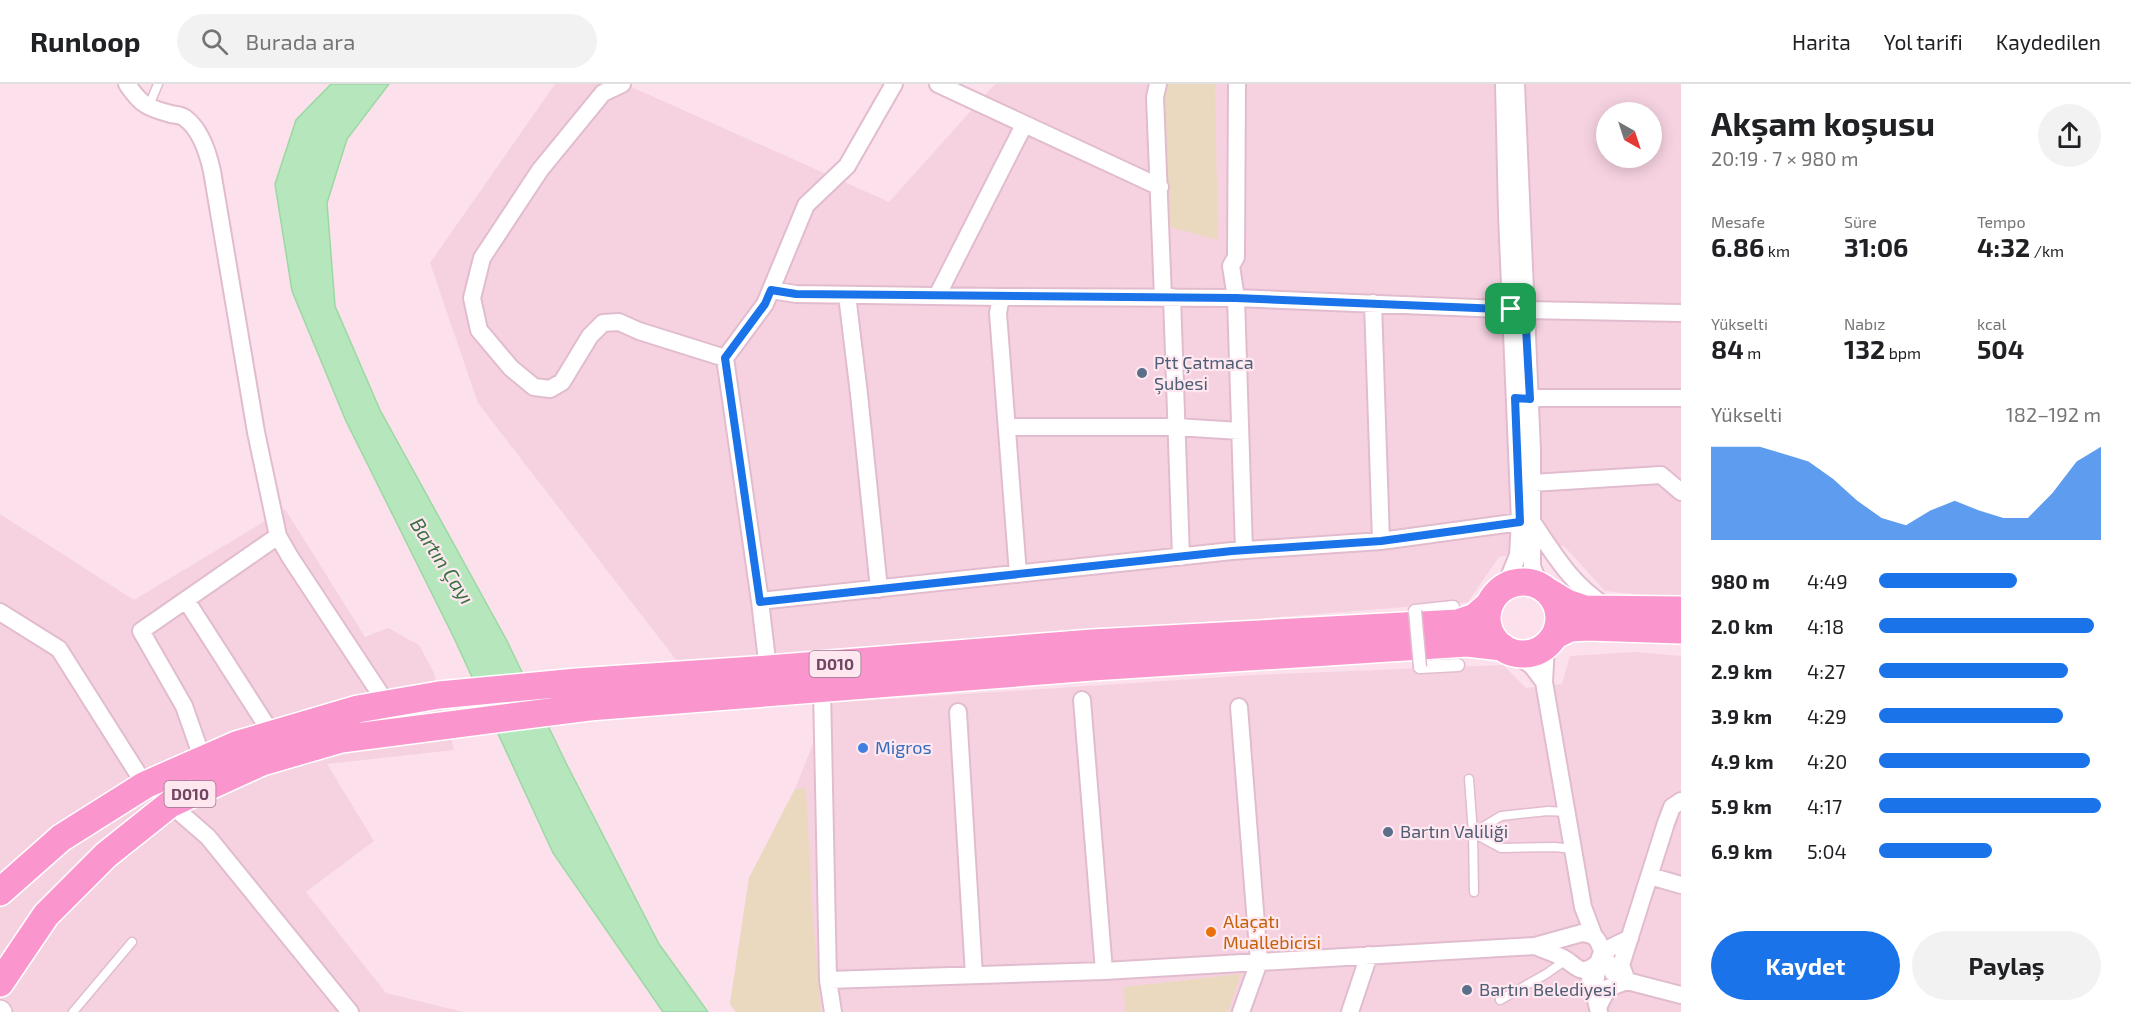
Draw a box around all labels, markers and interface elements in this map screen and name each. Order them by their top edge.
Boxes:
search box [177,14,597,68]
text: Runloop [30,24,141,58]
icon: search [198,25,231,58]
text: Burada ara [246,28,355,54]
text: Harita [1792,29,1851,54]
text: Yol tarifi [1884,29,1963,54]
text: Kaydedilen [1996,29,2101,54]
north arrow [1596,102,1662,168]
map controls [1596,102,1662,168]
text: Akşam koşusu [1711,103,1935,143]
button: share [2038,104,2101,167]
text: 20:19 · 7 × 980 m [1711,146,1859,170]
text: Mesafe [1711,212,1765,231]
text: Süre [1844,212,1877,231]
text: Tempo [1977,212,2025,231]
text: 6.86 [1711,231,1764,262]
text: 31:06 [1844,231,1908,262]
text: 4:32 [1977,231,2030,262]
text: km [1764,241,1790,260]
text: /km [2030,241,2064,260]
pin [1485,283,1536,334]
icon: arrive [1494,292,1527,325]
text: Yükselti [1711,314,1768,333]
text: Nabız [1844,314,1885,333]
text: kcal [1977,314,2006,333]
text: 84 [1711,333,1744,364]
text: 132 [1844,333,1885,364]
text: 504 [1977,333,2024,364]
text: m [1744,343,1761,362]
text: bpm [1885,343,1921,362]
place label: Ptt Çatmaca Şubesi [1154,351,1254,395]
marker: Ptt Çatmaca Şubesi [1135,366,1149,380]
text: Yükselti [1711,402,1782,426]
text: 182–192 m [2006,402,2101,426]
water label: Bartın Çayı [405,513,480,609]
text: 980 m [1711,569,1770,593]
text: 4:49 [1807,569,1848,593]
text: 2.0 km [1711,614,1773,638]
text: 4:18 [1807,614,1844,638]
road number: D010 [810,651,860,677]
text: 2.9 km [1711,659,1772,683]
text: 4:27 [1807,659,1846,683]
text: 3.9 km [1711,704,1772,728]
text: 4:29 [1807,704,1847,728]
place label: Migros [875,736,932,758]
marker: Migros [856,741,870,755]
text: 4.9 km [1711,749,1774,773]
text: 4:20 [1807,749,1847,773]
road number: D010 [164,781,216,807]
text: 5.9 km [1711,794,1772,818]
text: 4:17 [1807,794,1842,818]
place label: Bartın Valiliği [1400,820,1508,842]
marker: Bartın Valiliği [1381,825,1395,839]
text: 6.9 km [1711,839,1773,863]
text: 5:04 [1807,839,1847,863]
place label: Alaçatı Muallebicisi [1223,910,1321,953]
marker: Alaçatı Muallebicisi [1204,925,1218,939]
button: Kaydet [1711,931,1900,1000]
button: Paylaş [1912,931,2101,1000]
place label: Bartın Belediyesi [1479,978,1616,1000]
marker: Bartın Belediyesi [1460,983,1474,997]

